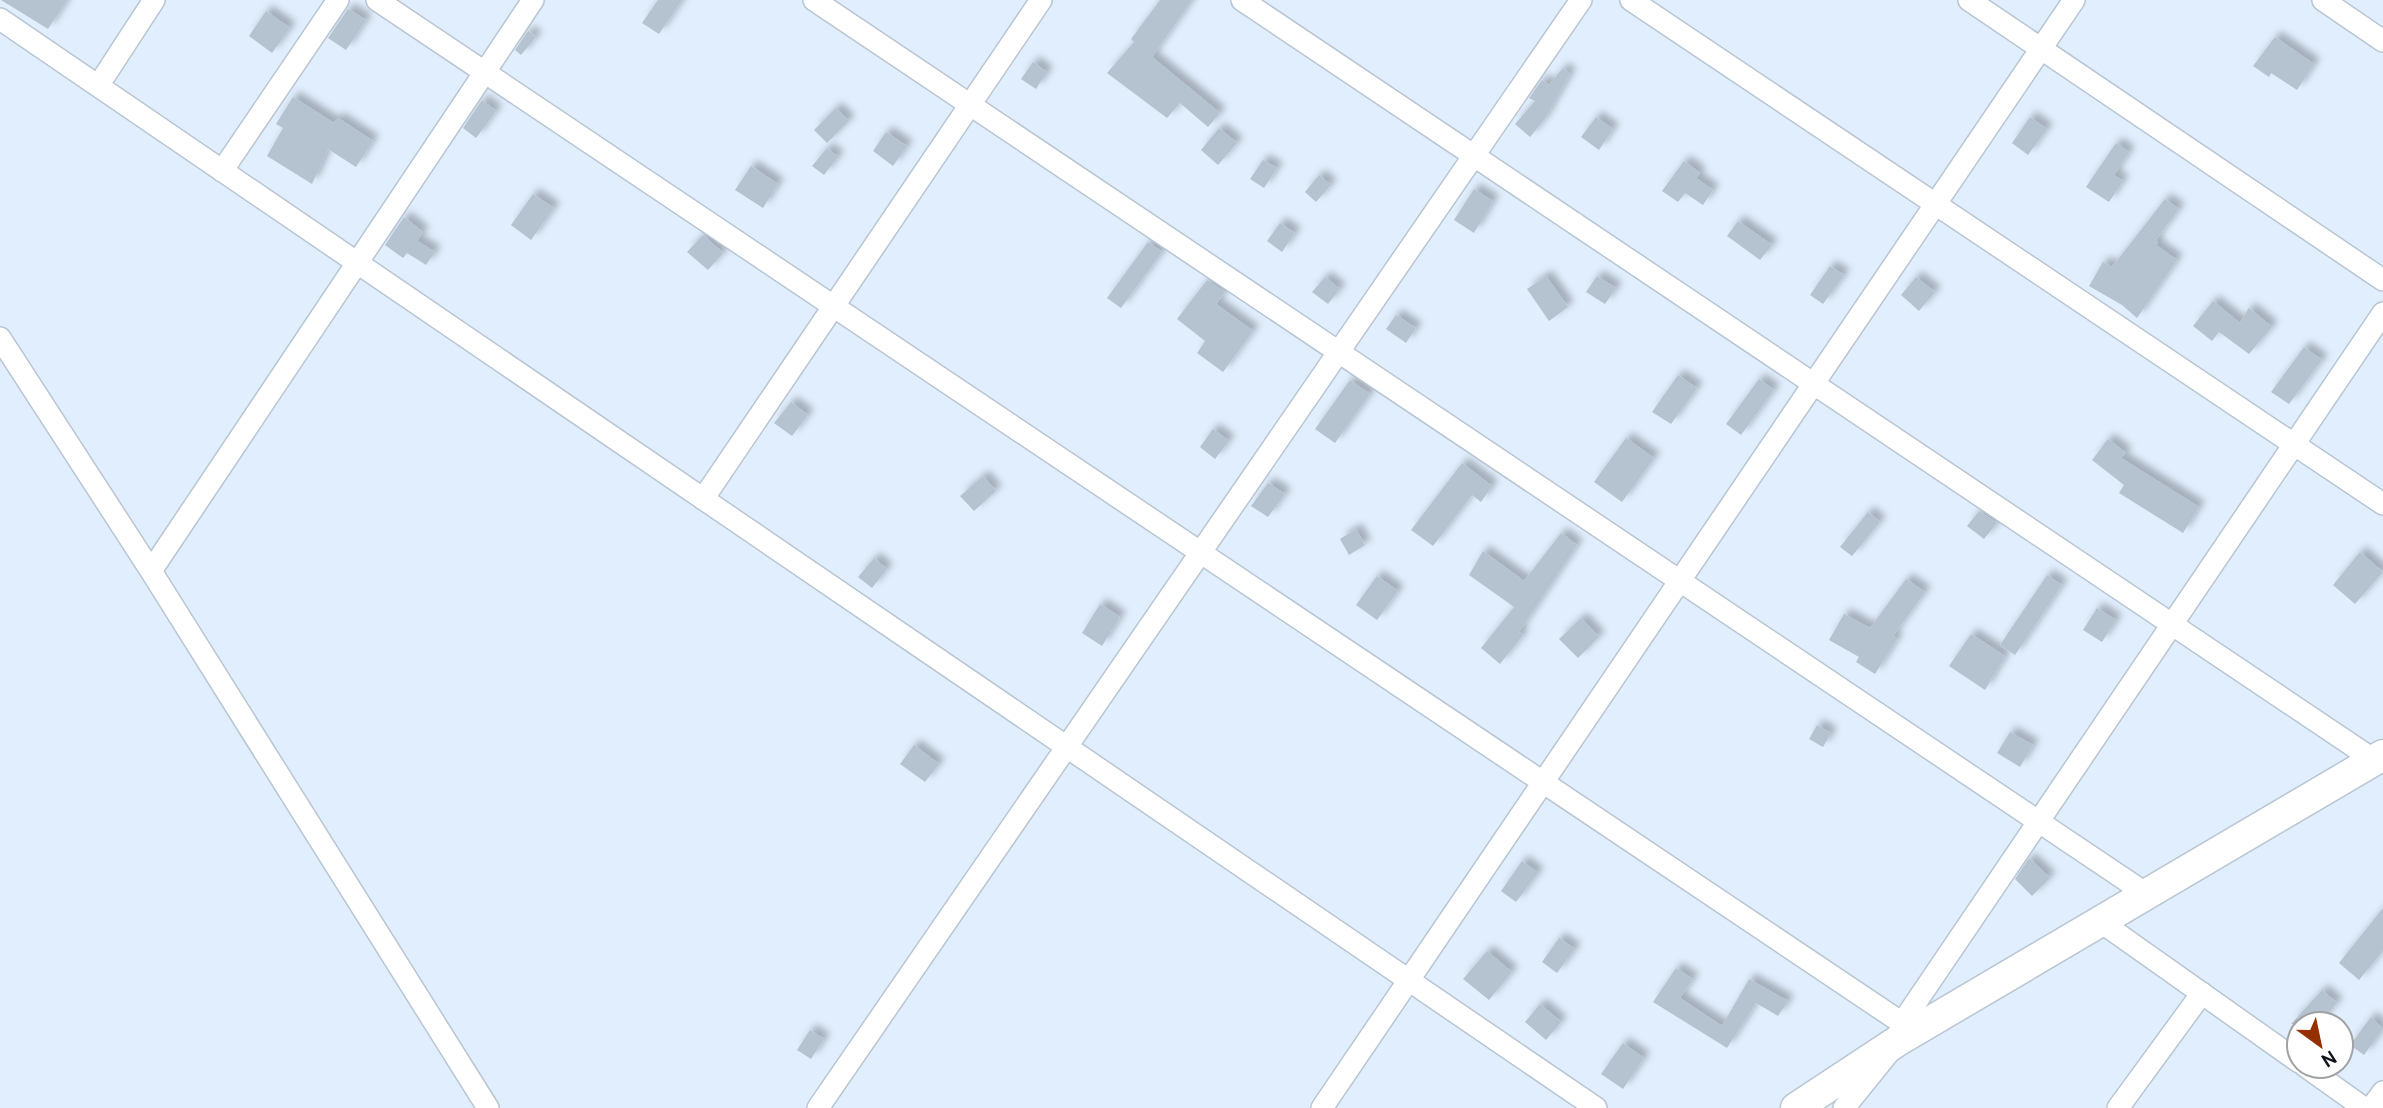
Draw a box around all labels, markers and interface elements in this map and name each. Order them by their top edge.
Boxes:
north arrow [2285,1010,2355,1080]
text: N [2317,1046,2341,1072]

